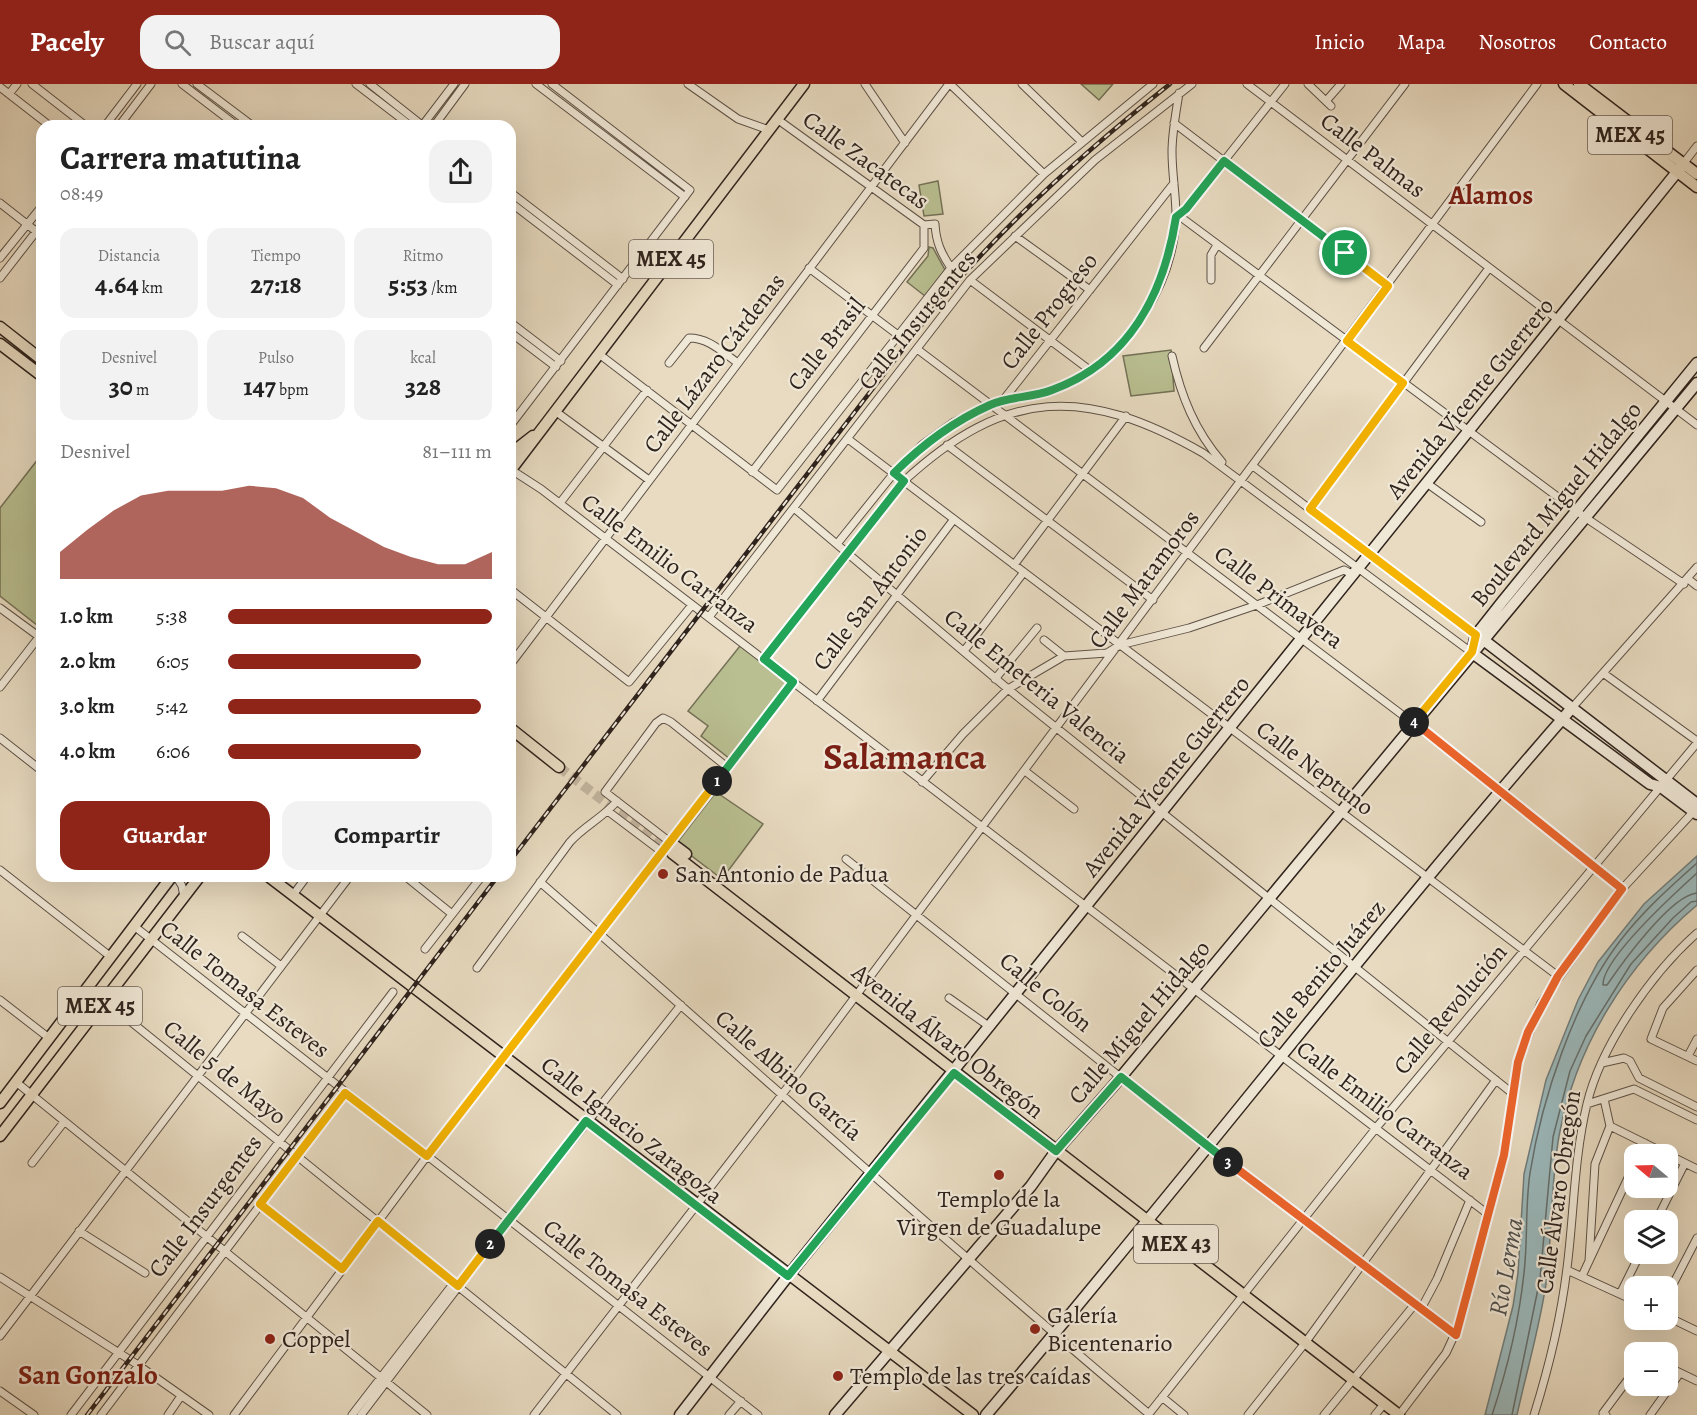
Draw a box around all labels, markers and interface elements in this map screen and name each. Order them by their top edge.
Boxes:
search box [140,15,560,69]
text: Pacely [30,23,104,61]
icon: search [161,26,194,59]
text: Buscar aquí [209,27,315,57]
text: Inicio [1314,28,1364,56]
text: Mapa [1397,28,1446,56]
text: Nosotros [1479,28,1556,56]
text: Contacto [1589,28,1667,56]
street label: Calle Zacatecas [796,103,936,217]
street label: Calle Palmas [1314,105,1432,205]
road number: MEX 45 [1588,116,1672,154]
text: Carrera matutina [60,135,301,180]
button: share [429,140,492,203]
district label: Alamos [1448,177,1533,213]
text: 08:49 [60,180,103,207]
pin [1319,227,1370,278]
icon: arrive [1328,236,1361,269]
road number: MEX 45 [629,240,713,278]
street label: Calle Insurgentes [851,243,983,397]
text: Distancia [98,245,160,267]
text: Tiempo [251,245,301,267]
text: Ritmo [403,245,443,267]
street label: Calle Progreso [993,246,1105,376]
text: 4.64 [95,267,139,302]
text: 27:18 [250,267,302,302]
text: 5:53 [388,267,428,302]
street label: Calle Lázaro Cárdenas [636,267,792,459]
text: km [139,277,163,299]
text: /km [428,277,458,299]
street label: Calle Brasil [780,291,873,397]
street label: Avenida Vicente Guerrero [1378,291,1561,506]
text: Desnivel [101,347,157,369]
text: Pulso [258,347,294,369]
text: kcal [410,347,436,369]
text: 30 [109,369,133,404]
text: 147 [243,369,276,404]
text: 328 [405,369,441,404]
text: m [133,379,149,401]
text: bpm [276,379,309,401]
street label: Boulevard Miguel Hidalgo [1463,395,1649,613]
text: Desnivel [60,438,130,465]
text: 81–111 m [422,438,492,465]
street label: Calle Emilio Carranza [575,486,766,641]
street label: Calle Matamoros [1081,503,1207,655]
street label: Calle San Antonio [805,519,935,677]
street label: Calle Primavera [1208,538,1351,657]
street label: Calle Emeteria Valencia [938,601,1137,771]
text: 1.0 km [60,603,113,630]
text: 5:38 [156,603,187,630]
text: 2.0 km [60,648,116,675]
text: 6:05 [156,648,189,675]
street label: Avenida Vicente Guerrero [1074,669,1257,884]
text: 3.0 km [60,693,115,720]
text: 5:42 [156,693,188,720]
pin: 4 [1399,707,1429,737]
text: 4 [1410,711,1418,733]
street label: Calle Neptuno [1250,713,1380,823]
district label: Salamanca [823,732,987,781]
text: 4.0 km [60,738,116,765]
text: 6:06 [156,738,190,765]
pin: 1 [702,766,732,796]
text: 1 [714,770,720,792]
button: Guardar [60,801,270,870]
button: Compartir [282,801,492,870]
place label: San Antonio de Padua [675,858,890,890]
marker: San Antonio de Padua [656,867,670,881]
street label: Calle Benito Juárez [1249,893,1393,1055]
street label: Calle Tomasa Esteves [154,913,336,1065]
street label: Calle Miguel Hidalgo [1061,933,1217,1111]
street label: Calle Revolución [1386,937,1514,1081]
street label: Calle Colón [993,945,1099,1039]
street label: Avenida Álvaro Obregón [845,955,1051,1126]
road number: MEX 45 [58,987,142,1025]
street label: Calle Albino García [708,1002,870,1149]
street label: Calle 5 de Mayo [157,1012,293,1132]
street label: Calle Emilio Carranza [1290,1033,1481,1188]
street label: Calle Ignacio Zaragoza [534,1049,730,1212]
street label: Calle Álvaro Obregón [1528,1088,1588,1296]
street label: Calle Insurgentes [141,1128,269,1284]
north arrow [1624,1144,1678,1198]
map controls [1624,1144,1678,1396]
pin: 3 [1213,1147,1243,1177]
text: 3 [1225,1151,1231,1173]
marker: Templo de la Virgen de Guadalupe [992,1168,1006,1182]
place label: Templo de la Virgen de Guadalupe [896,1183,1101,1243]
button: layers [1624,1210,1678,1264]
street label: Calle Tomasa Esteves [537,1212,719,1364]
water label: Río Lerma [1480,1215,1532,1319]
road number: MEX 43 [1134,1225,1218,1263]
pin: 2 [475,1229,505,1259]
text: 2 [486,1233,494,1255]
button: + [1624,1276,1678,1330]
place label: Galería Bicentenario [1047,1299,1173,1359]
marker: Galería Bicentenario [1028,1322,1042,1336]
place label: Coppel [282,1323,351,1355]
marker: Coppel [263,1332,277,1346]
button: − [1624,1342,1678,1396]
district label: San Gonzalo [18,1357,158,1393]
place label: Templo de las tres caídas [850,1360,1091,1392]
marker: Templo de las tres caídas [831,1369,845,1383]

